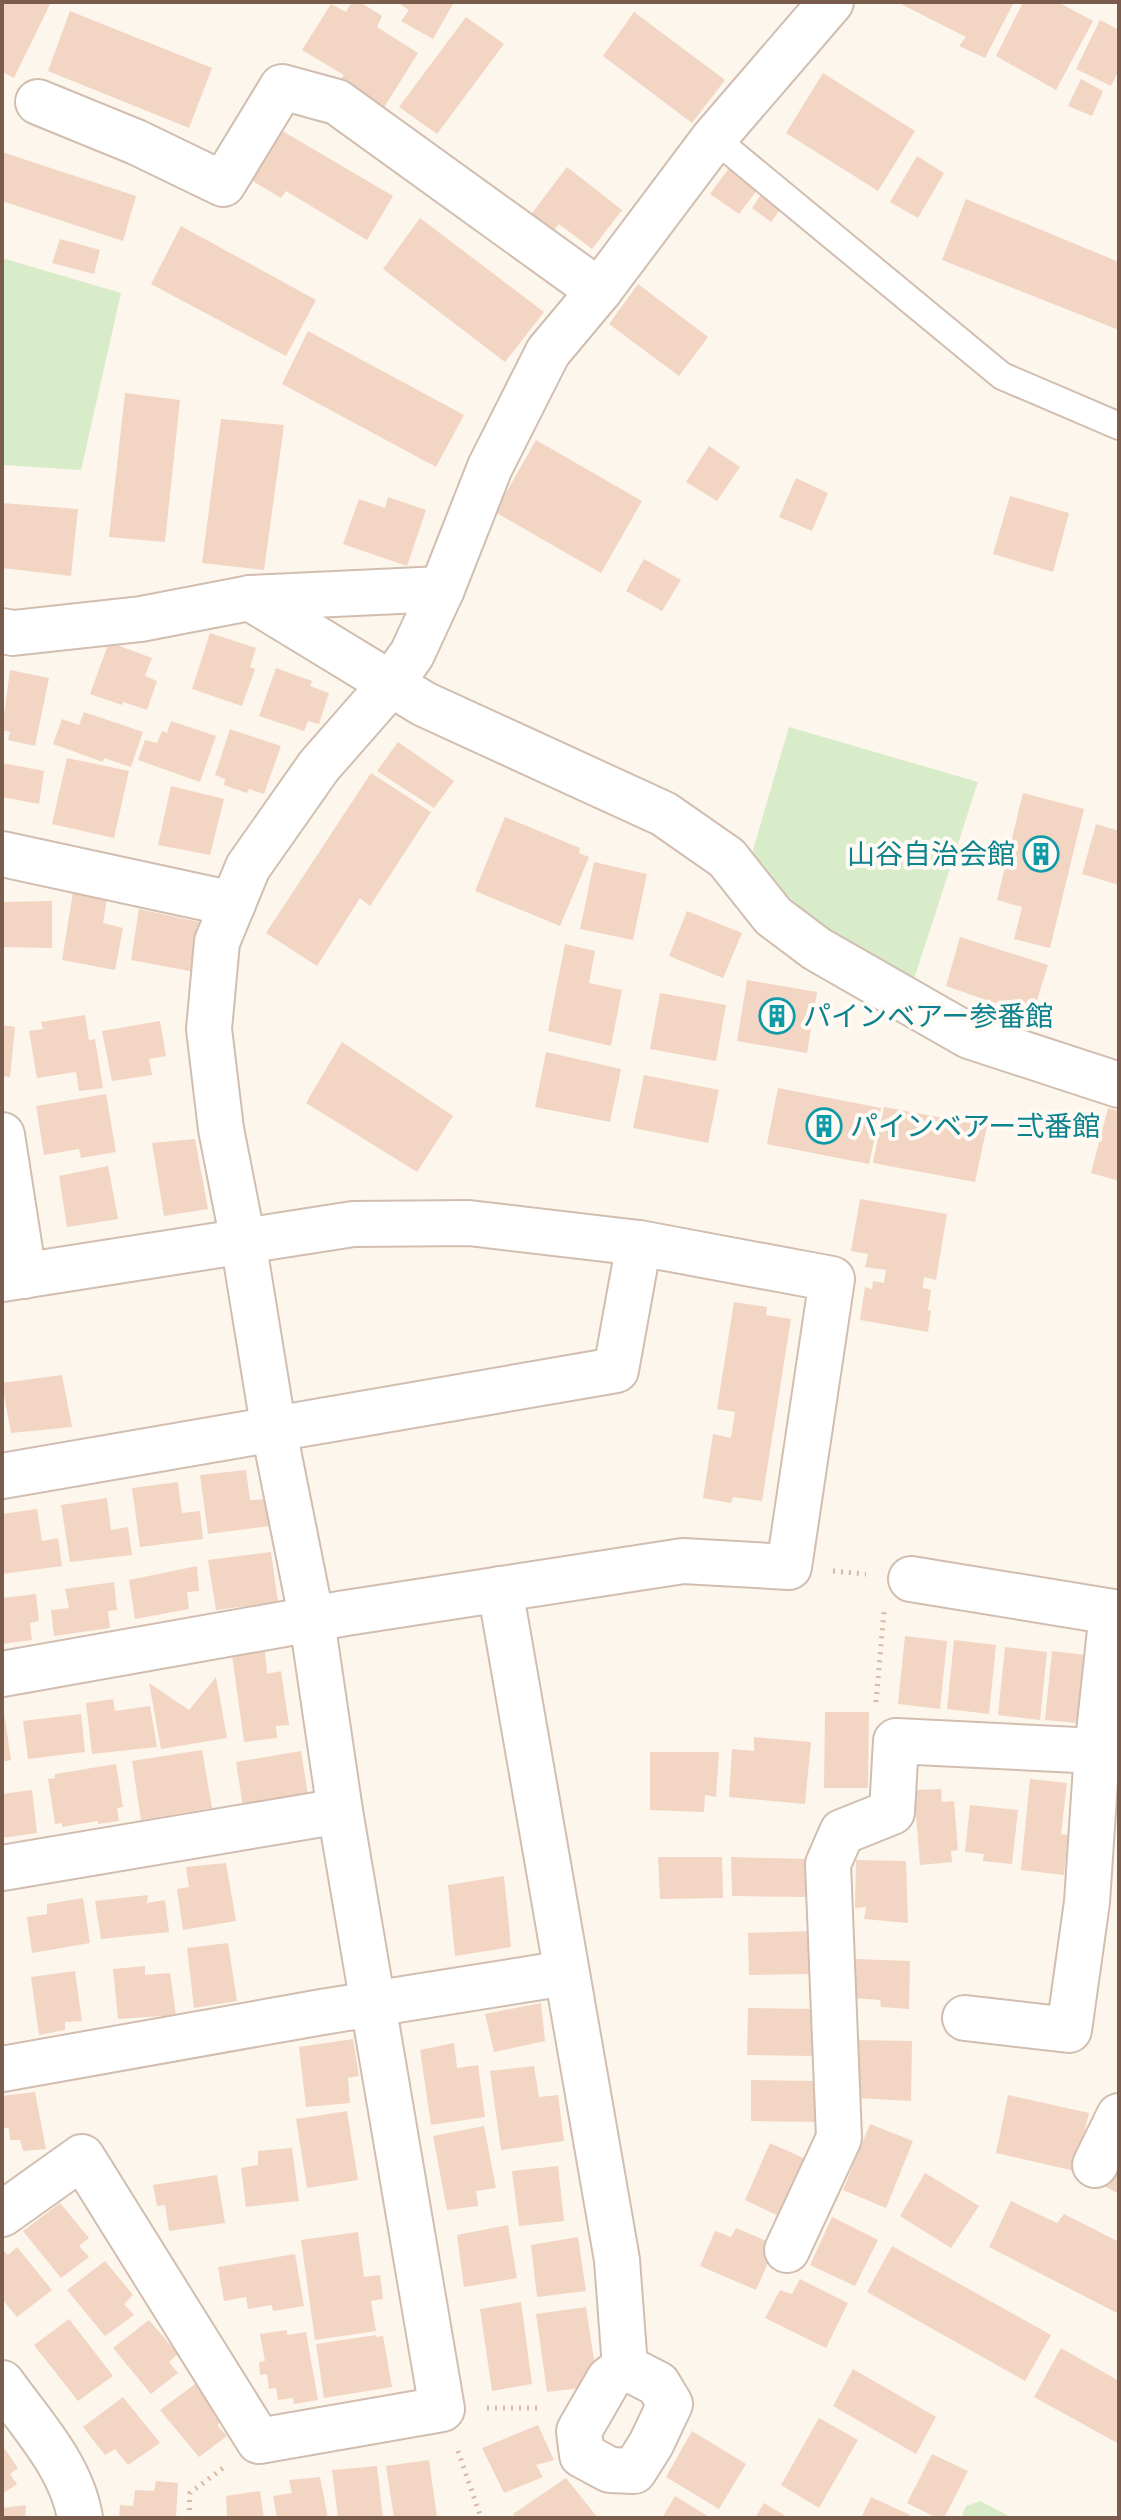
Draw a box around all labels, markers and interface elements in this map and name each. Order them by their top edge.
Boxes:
building icon: 山谷自治会館 [1022,835,1060,873]
place label: 山谷自治会館 [847,836,1015,874]
building icon: パインベアー参番館 [758,997,796,1035]
place label: パインベアー参番館 [803,998,1053,1036]
building icon: パインベアー弍番館 [805,1107,843,1145]
place label: パインベアー弍番館 [850,1108,1100,1146]

